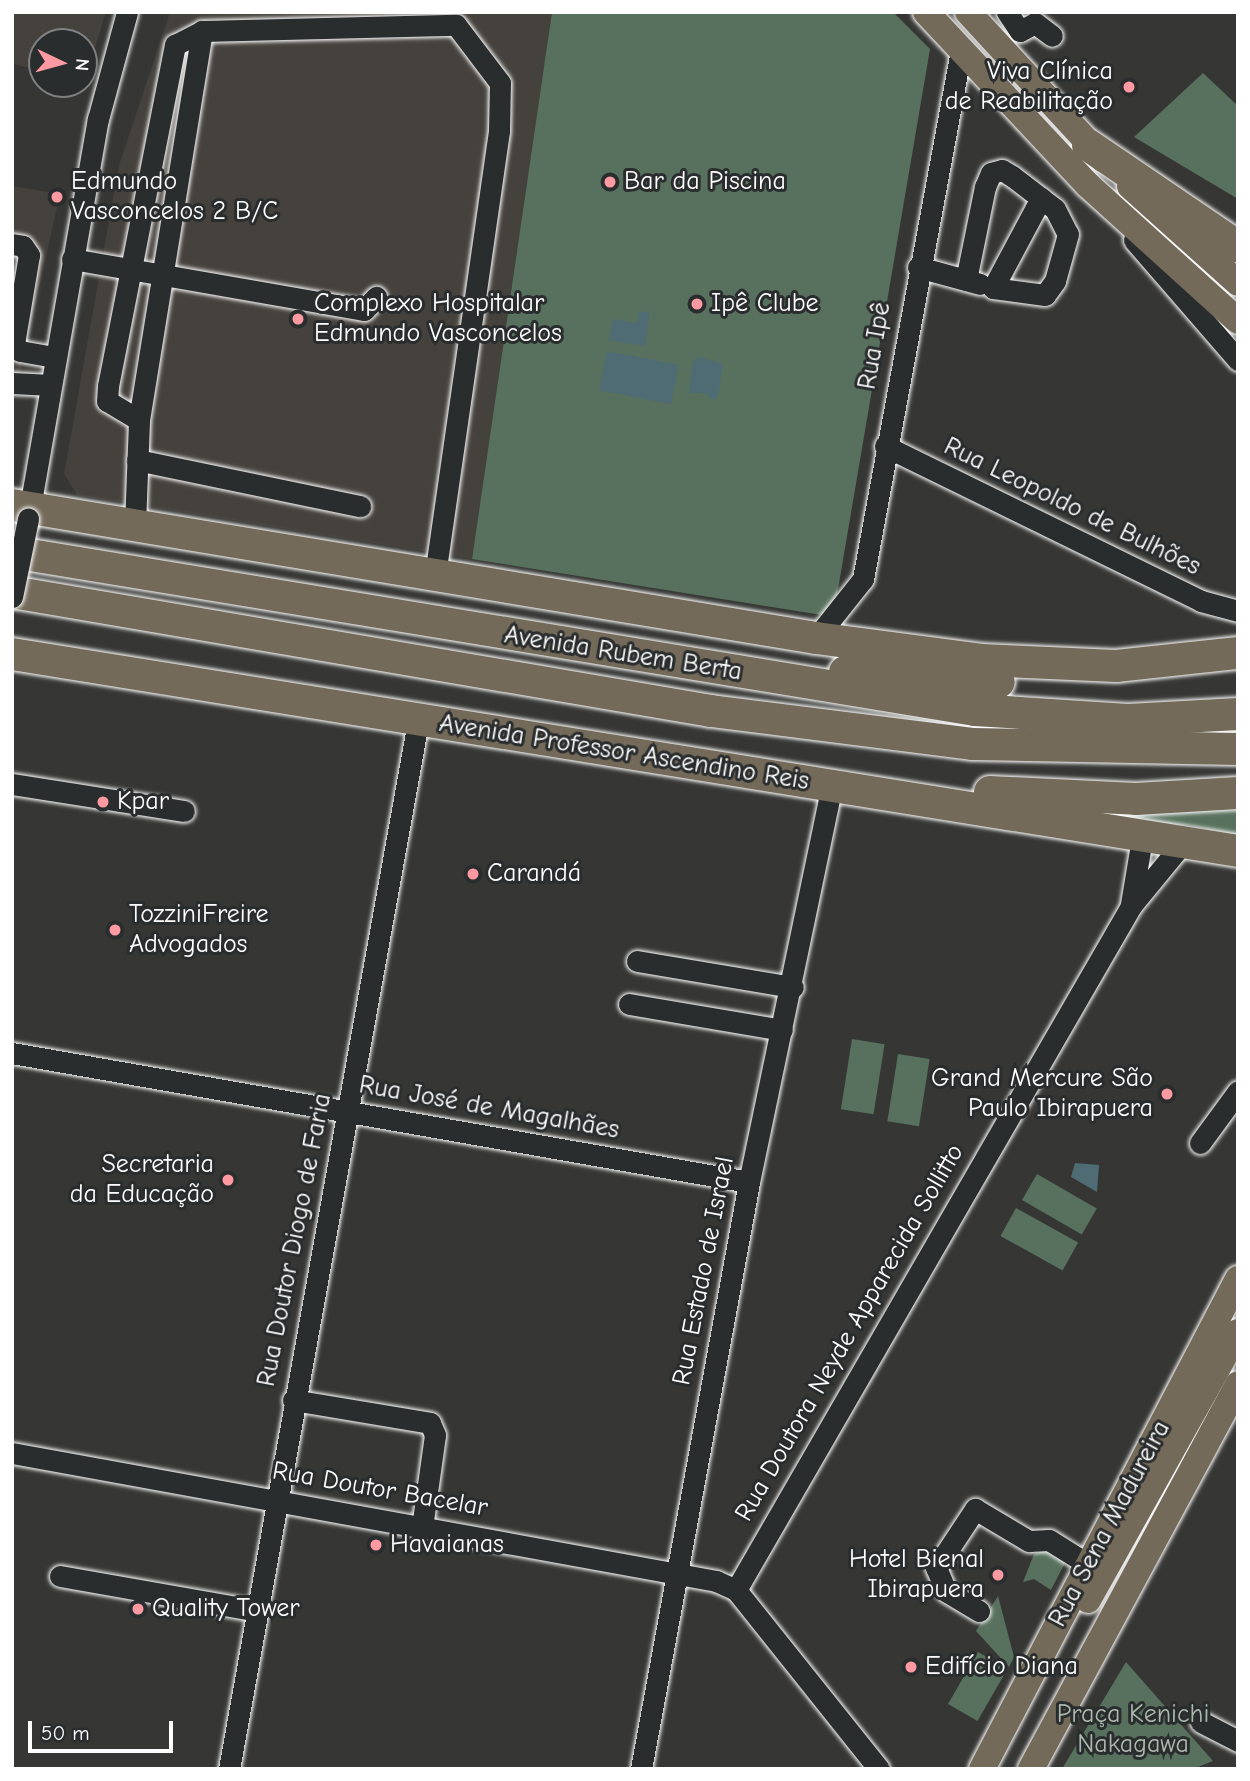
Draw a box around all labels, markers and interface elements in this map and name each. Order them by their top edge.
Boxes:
north arrow [28,28,98,98]
place label: Viva Clínica de Reabilitação [945,56,1113,118]
text: N [70,58,93,72]
marker: Viva Clínica de Reabilitação [1119,77,1139,97]
place label: Edmundo Vasconcelos 2 B/C [71,166,278,228]
place label: Bar da Piscina [624,166,786,198]
marker: Bar da Piscina [602,174,618,190]
marker: Edmundo Vasconcelos 2 B/C [49,189,65,205]
place label: Complexo Hospitalar Edmundo Vasconcelos [314,288,562,350]
place label: Ipê Clube [711,288,819,320]
marker: Ipê Clube [689,296,705,312]
street label: Rua Ipê [852,300,898,392]
marker: Complexo Hospitalar Edmundo Vasconcelos [288,309,308,329]
street label: Rua Leopoldo de Bulhões [939,431,1205,583]
street label: Avenida Rubem Berta [502,620,744,688]
street label: Avenida Professor Ascendino Reis [437,708,811,798]
place label: Kpar [117,786,169,818]
marker: Kpar [95,794,111,810]
place label: Carandá [487,858,581,890]
marker: Carandá [465,866,481,882]
place label: TozziniFreire Advogados [129,899,269,960]
marker: TozziniFreire Advogados [107,922,123,938]
place label: Grand Mercure São Paulo Ibirapuera [931,1063,1153,1124]
street label: Rua José de Magalhães [357,1070,621,1146]
marker: Grand Mercure São Paulo Ibirapuera [1159,1086,1175,1102]
street label: Rua Doutor Diogo de Faria [251,1091,339,1389]
street label: Rua Doutora Neyde Apparecida Sollitto [729,1139,971,1527]
place label: Secretaria da Educação [70,1149,214,1210]
street label: Rua Estado de Israel [667,1154,741,1388]
marker: Secretaria da Educação [220,1172,236,1188]
street label: Rua Sena Madureira [1042,1416,1178,1632]
street label: Rua Doutor Bacelar [270,1456,490,1524]
place label: Havaianas [390,1529,504,1561]
marker: Havaianas [368,1537,384,1553]
place label: Hotel Bienal Ibirapuera [849,1544,984,1606]
marker: Hotel Bienal Ibirapuera [990,1567,1006,1583]
place label: Quality Tower [152,1593,300,1625]
marker: Quality Tower [130,1601,146,1617]
place label: Edifício Diana [925,1651,1078,1683]
marker: Edifício Diana [903,1659,919,1675]
park label: Praça Kenichi Nakagawa [1057,1699,1209,1760]
scale bar [32,1708,177,1752]
text: 50 m [41,1721,90,1745]

